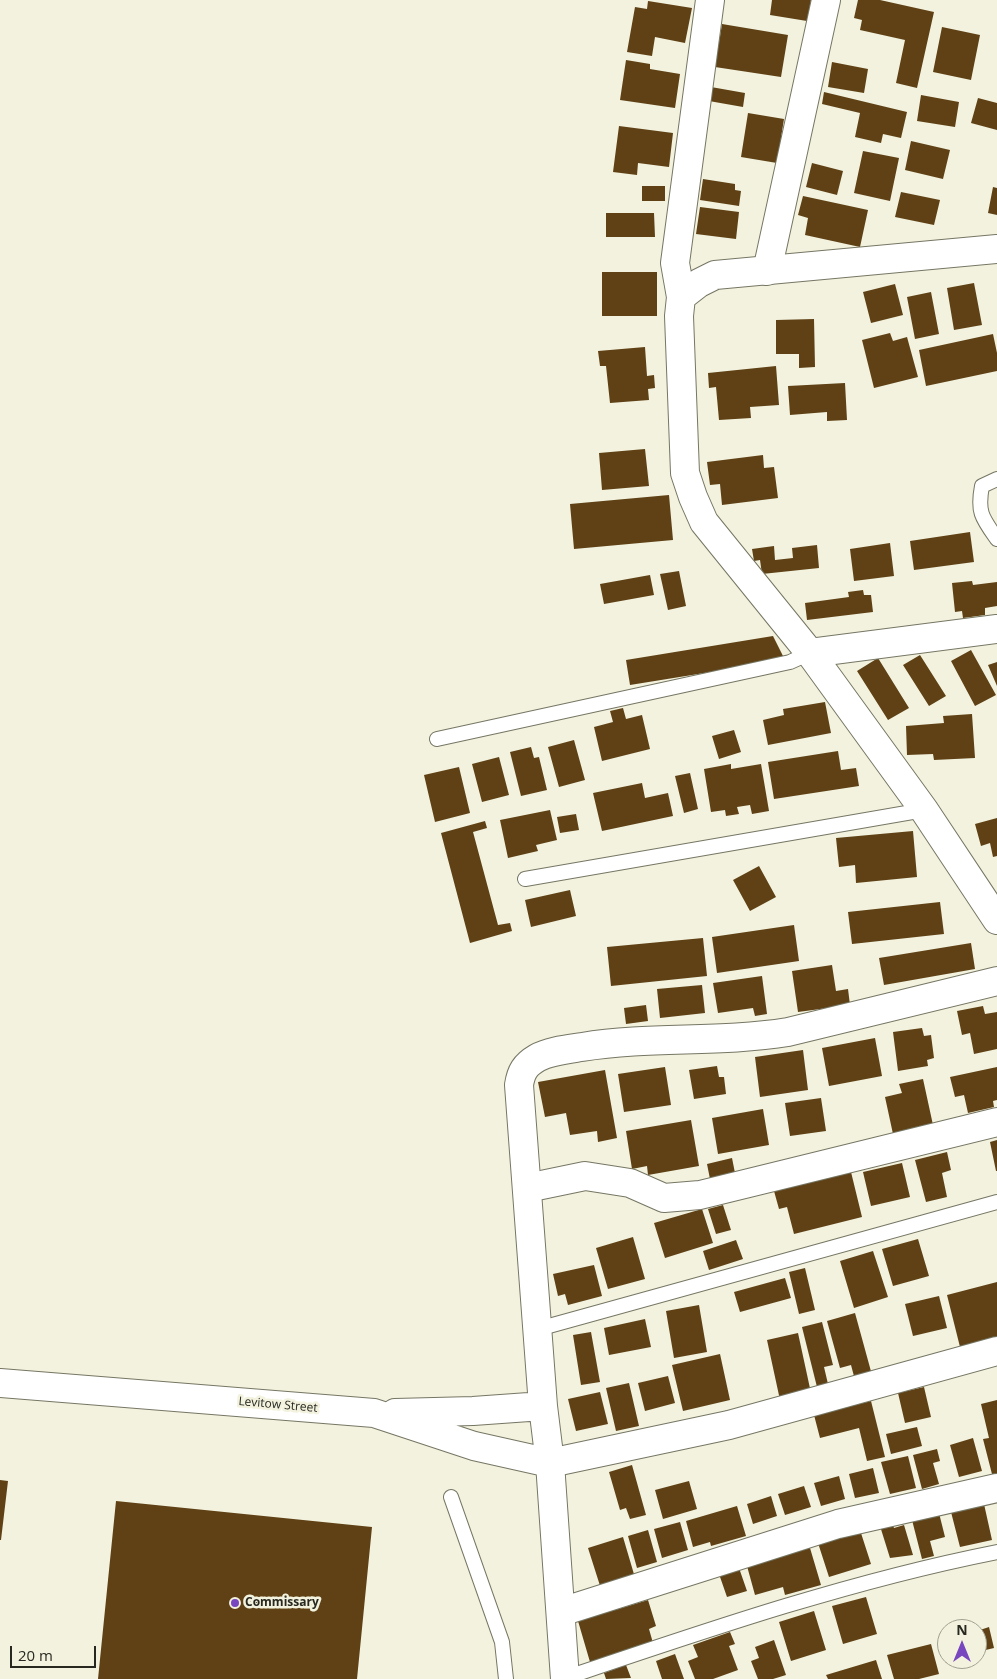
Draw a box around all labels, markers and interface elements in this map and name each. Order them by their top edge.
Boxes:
street label: Levitow Street [238,1394,318,1416]
place label: Commissary [245,1596,319,1610]
marker: Commissary [229,1597,241,1609]
north arrow [937,1619,987,1669]
text: N [956,1620,968,1639]
scale bar [12,1636,99,1668]
text: 20 m [18,1645,53,1665]

